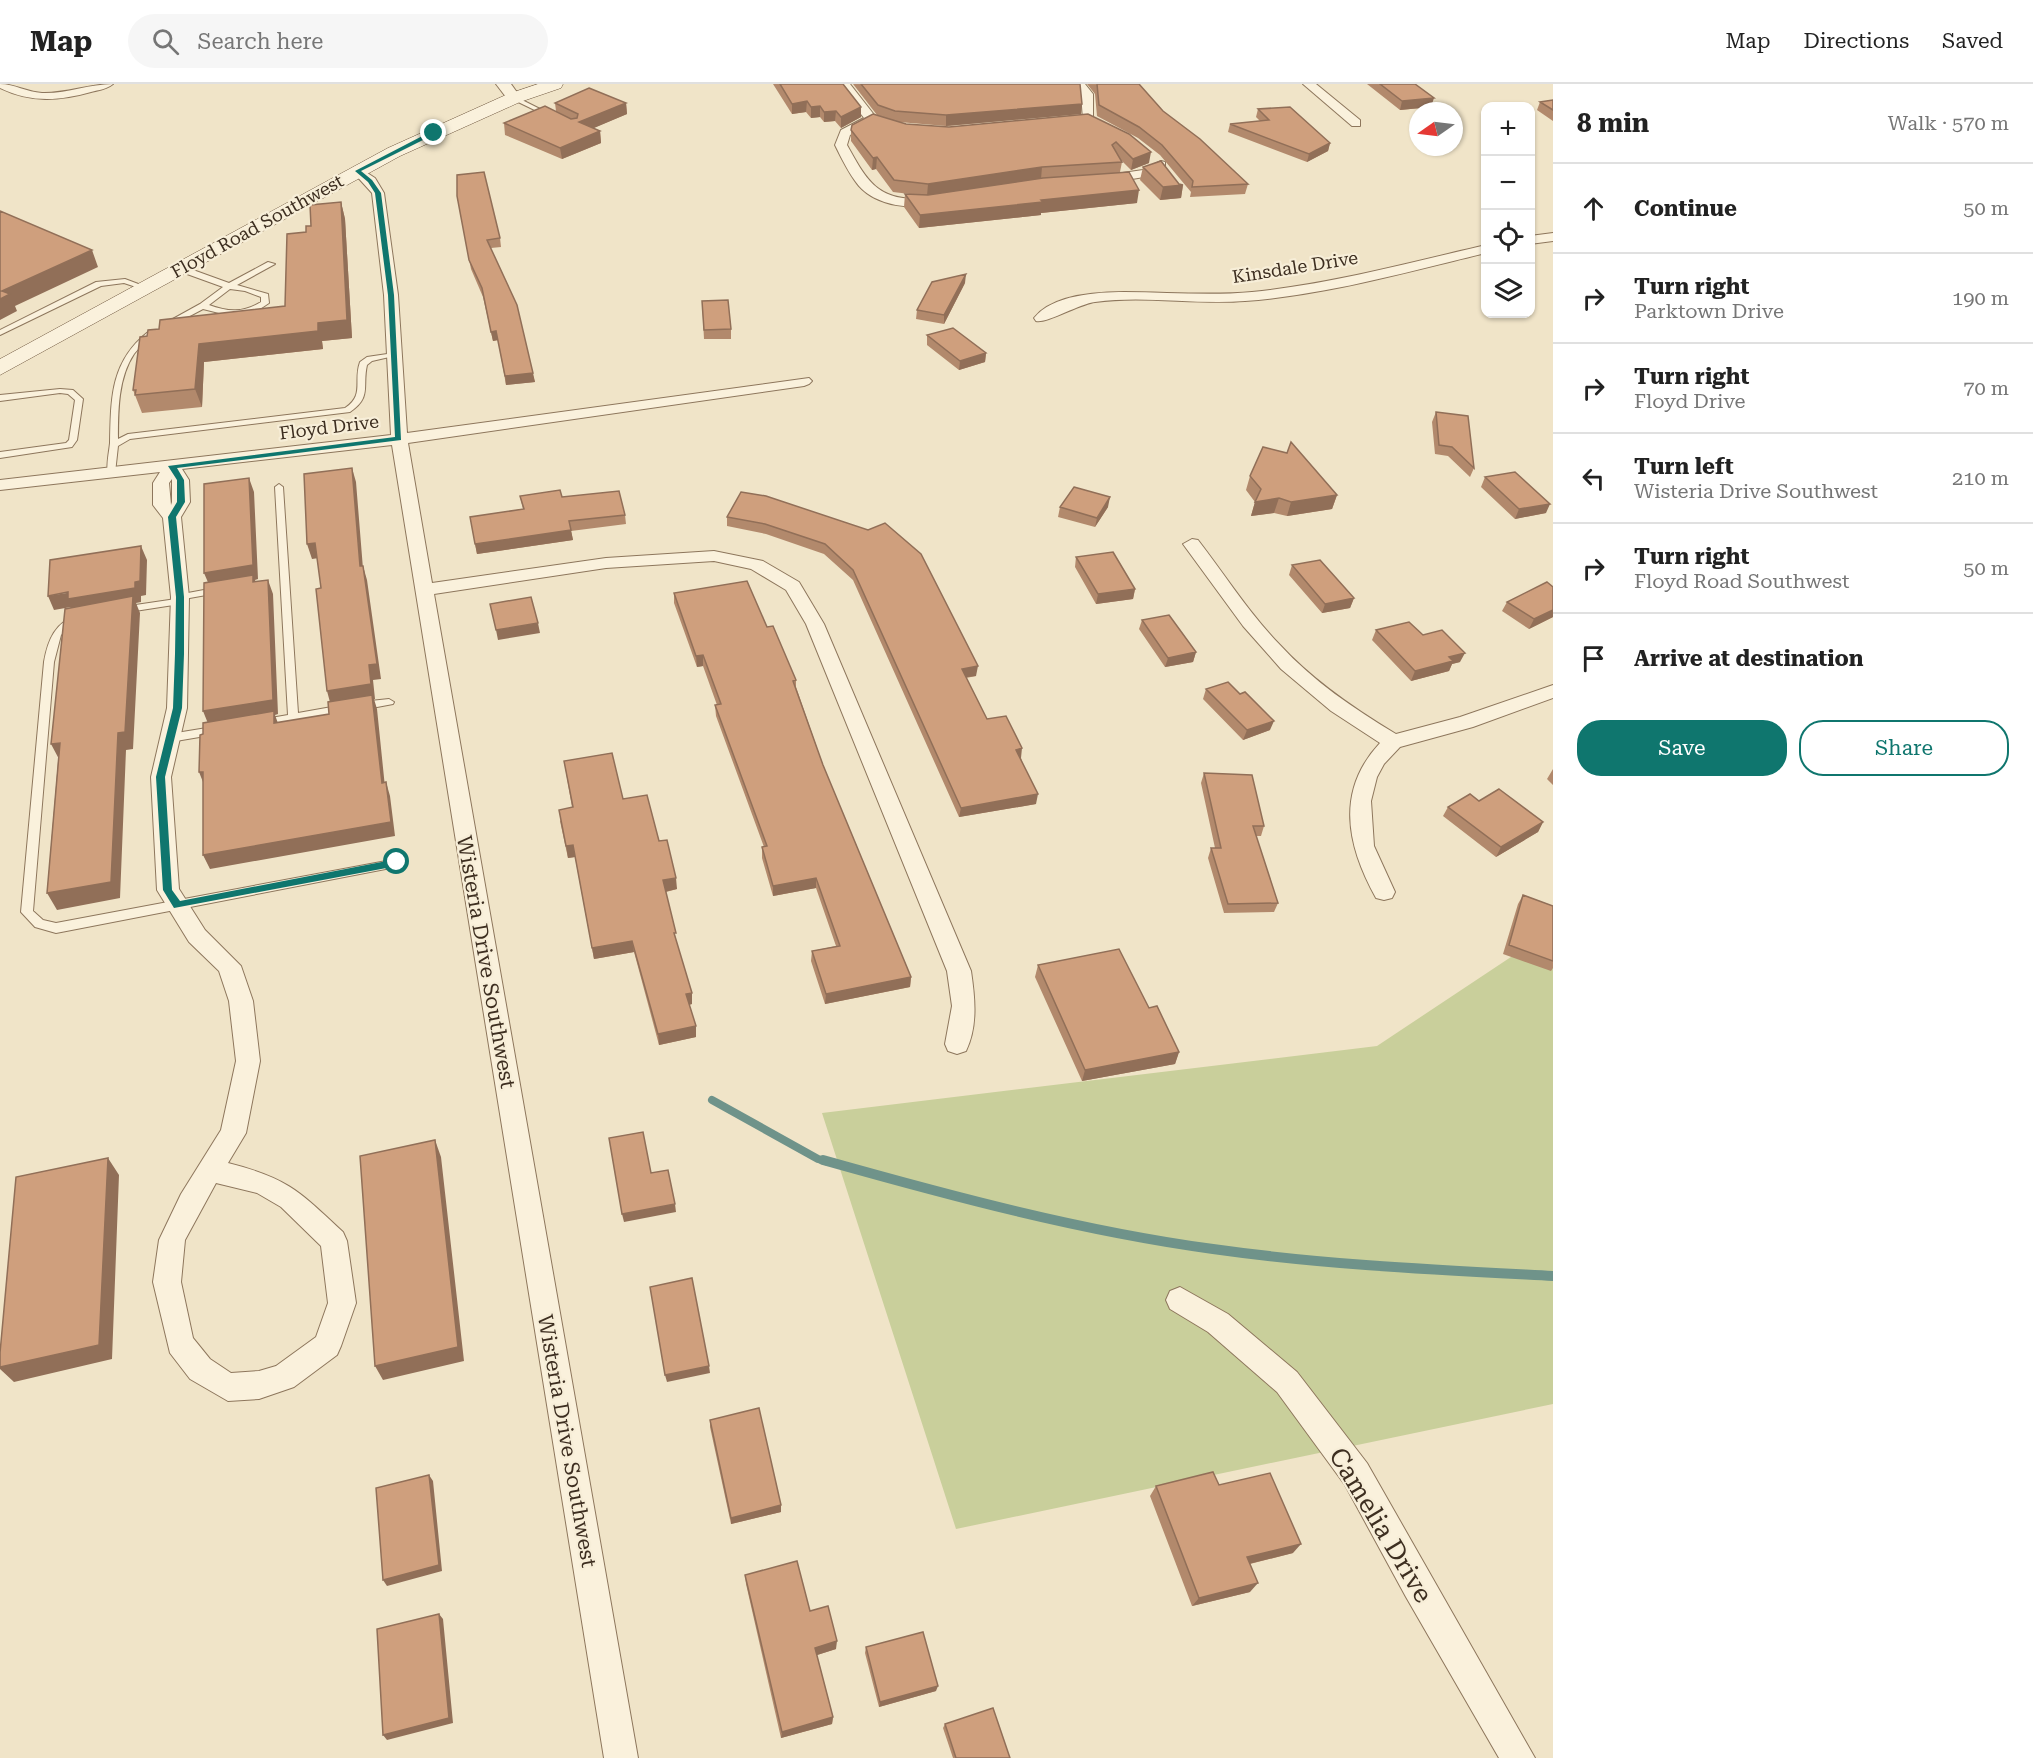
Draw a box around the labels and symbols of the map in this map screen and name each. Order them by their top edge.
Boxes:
north arrow [1409,102,1463,156]
route end [420,119,446,145]
street label: Floyd Road Southwest [167,170,347,282]
street label: Kinsdale Drive [1231,247,1360,287]
street label: Floyd Drive [278,410,380,444]
street label: Wisteria Drive Southwest [452,834,520,1090]
route start [383,848,409,874]
street label: Wisteria Drive Southwest [533,1313,601,1569]
street label: Camelia Drive [1323,1442,1439,1608]

